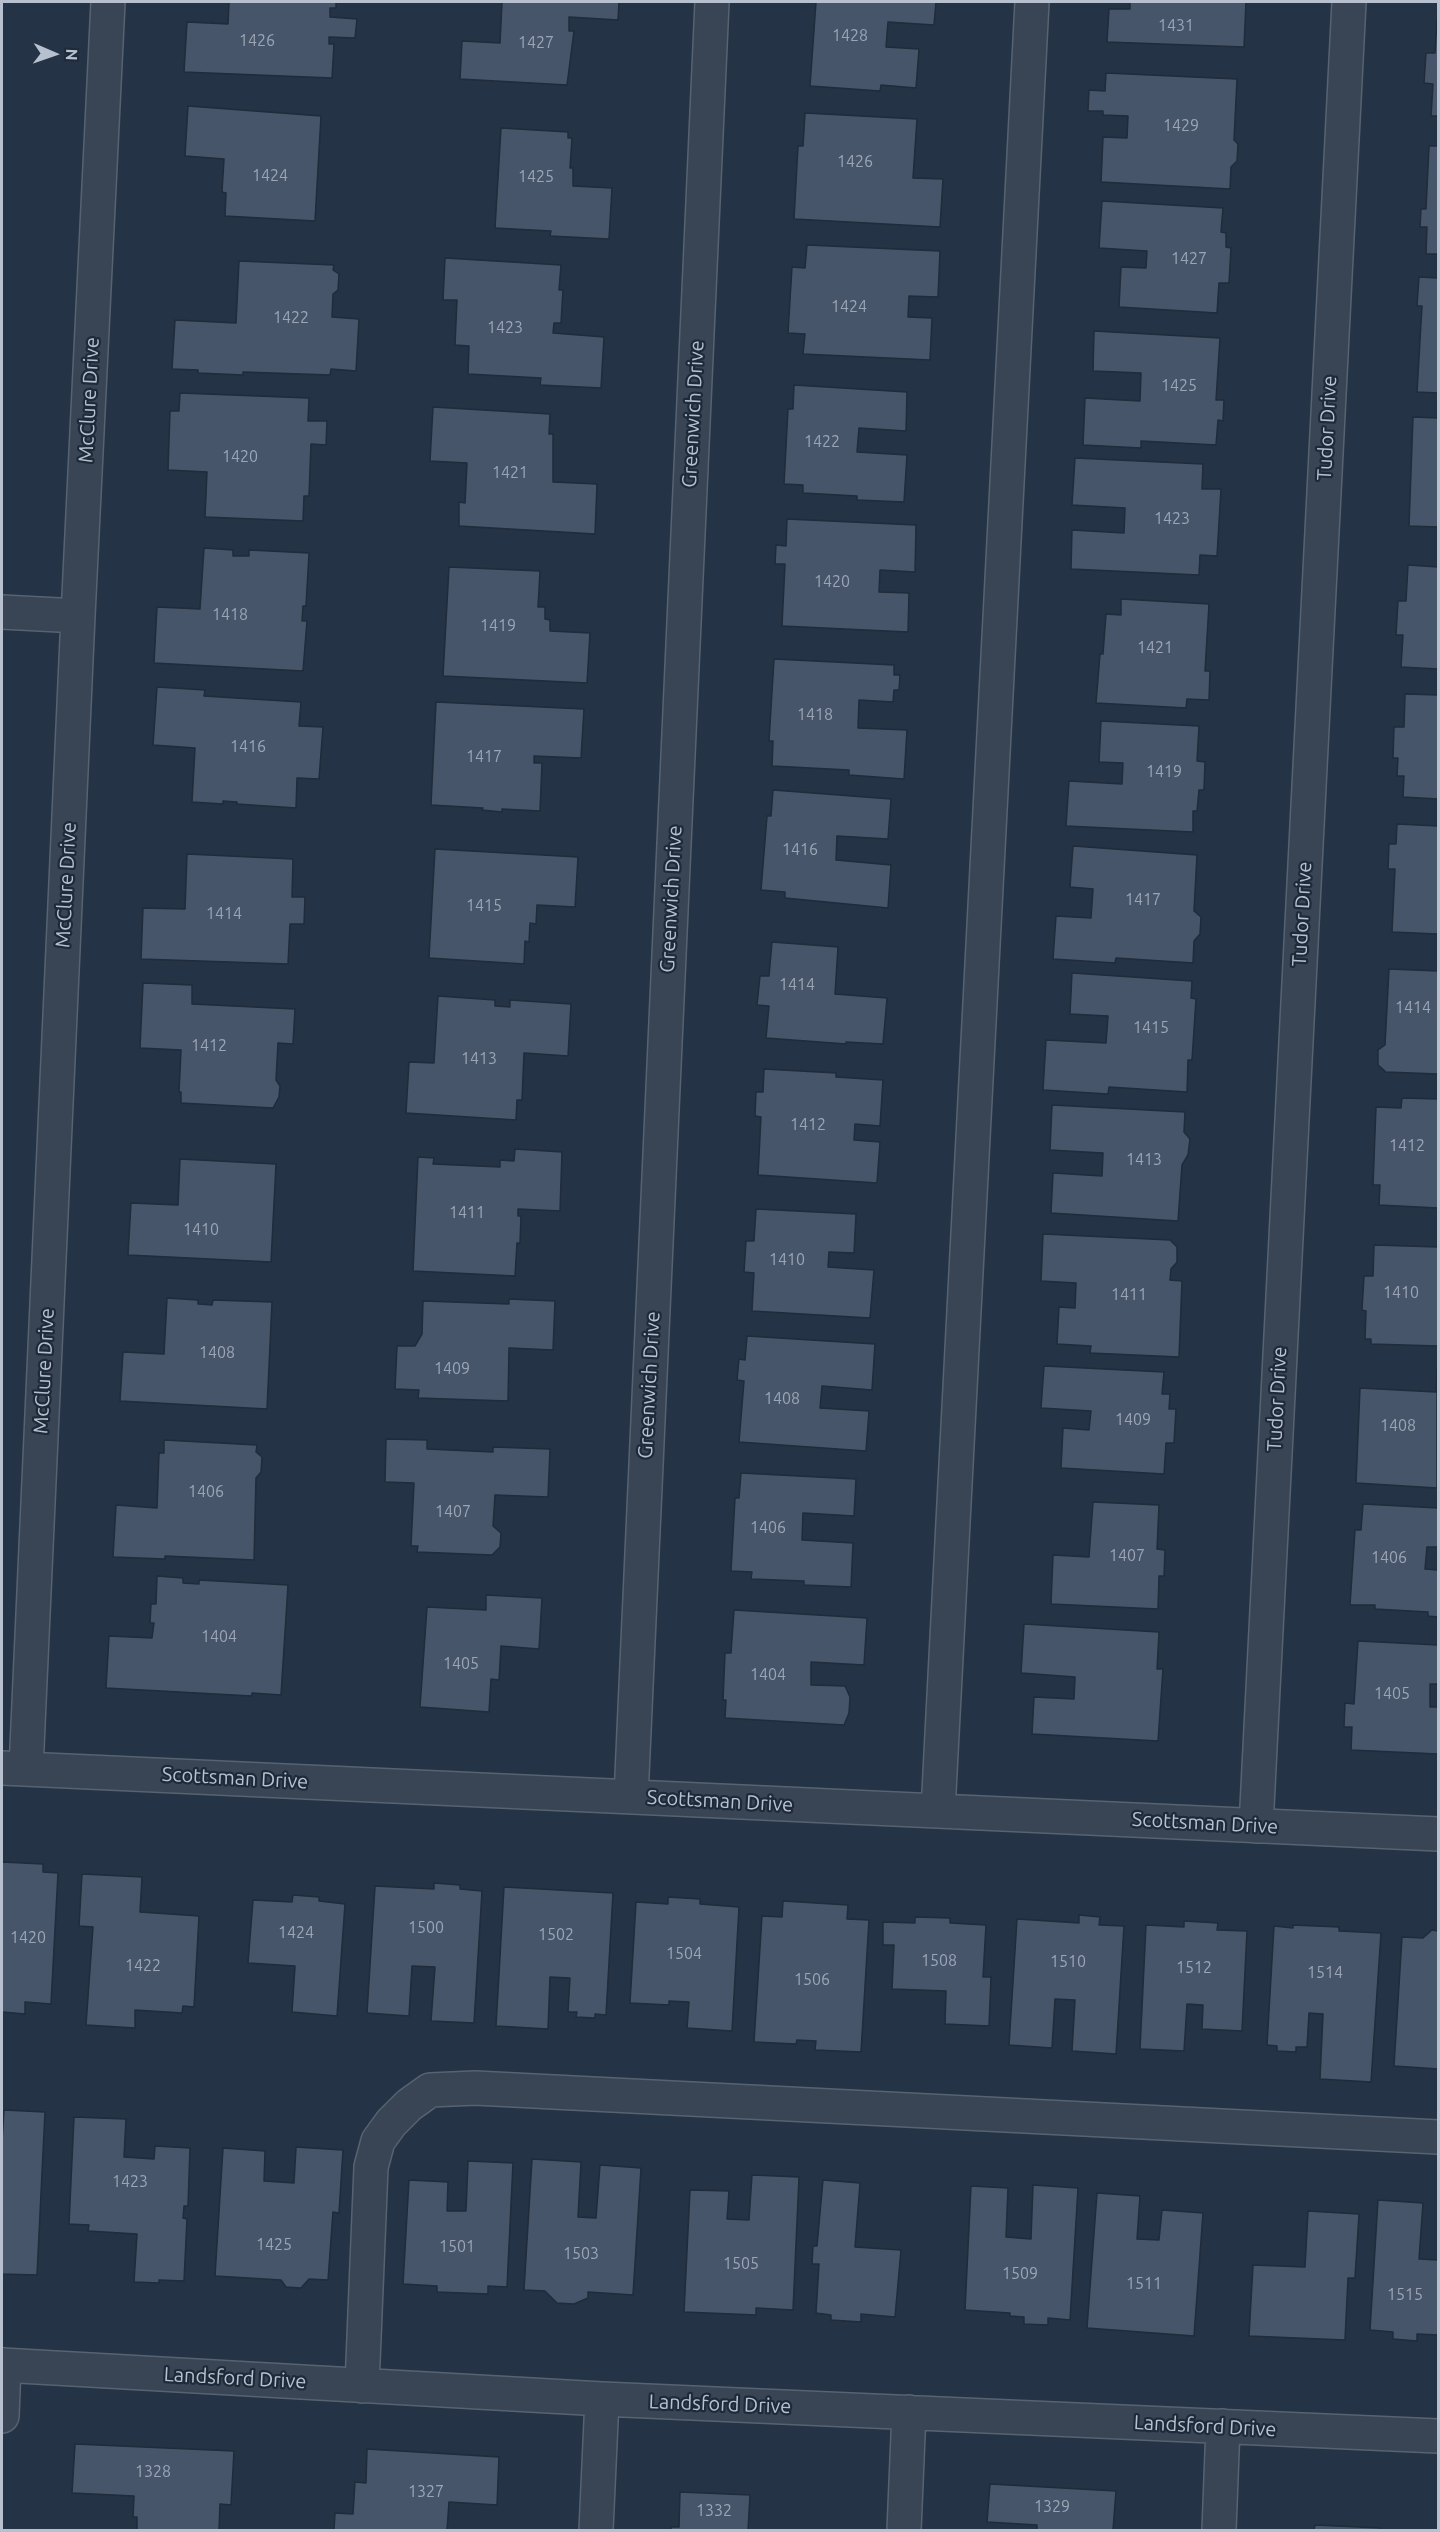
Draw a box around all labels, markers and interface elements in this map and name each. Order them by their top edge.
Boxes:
house number: 1431 [1158,16,1194,36]
north arrow [24,24,84,84]
house number: 1428 [832,26,868,46]
house number: 1426 [239,31,275,51]
house number: 1427 [518,33,554,53]
text: N [63,48,81,61]
house number: 1429 [1163,116,1199,136]
house number: 1426 [837,152,873,172]
house number: 1424 [252,166,288,186]
house number: 1425 [518,167,554,187]
house number: 1427 [1171,249,1207,269]
house number: 1424 [831,297,867,317]
house number: 1422 [273,308,309,328]
house number: 1423 [487,318,523,338]
street label: McClure Drive [74,336,104,464]
street label: Greenwich Drive [677,340,709,488]
street label: Tudor Drive [1312,375,1342,481]
house number: 1425 [1161,376,1197,396]
house number: 1422 [804,432,840,452]
house number: 1420 [222,447,258,467]
house number: 1421 [492,463,528,483]
house number: 1423 [1154,509,1190,529]
house number: 1420 [814,572,850,592]
house number: 1418 [212,605,248,625]
house number: 1419 [480,616,516,636]
house number: 1421 [1137,638,1173,658]
house number: 1418 [797,705,833,725]
house number: 1416 [230,737,266,757]
house number: 1417 [466,747,502,767]
house number: 1419 [1146,762,1182,782]
street label: McClure Drive [51,821,81,949]
street label: Greenwich Drive [655,825,687,973]
house number: 1416 [782,840,818,860]
street label: Tudor Drive [1287,861,1317,967]
house number: 1417 [1125,890,1161,910]
house number: 1415 [466,896,502,916]
house number: 1414 [206,904,242,924]
house number: 1414 [779,975,815,995]
house number: 1414 [1395,998,1431,1018]
house number: 1415 [1133,1018,1169,1038]
house number: 1412 [191,1036,227,1056]
house number: 1413 [461,1049,497,1069]
house number: 1412 [790,1115,826,1135]
house number: 1412 [1389,1136,1425,1156]
house number: 1413 [1126,1150,1162,1170]
house number: 1411 [449,1203,485,1223]
house number: 1410 [183,1220,219,1240]
house number: 1410 [769,1250,805,1270]
house number: 1410 [1383,1283,1419,1303]
house number: 1411 [1111,1285,1147,1305]
street label: McClure Drive [29,1307,59,1435]
street label: Greenwich Drive [633,1311,665,1459]
house number: 1408 [199,1343,235,1363]
street label: Tudor Drive [1262,1346,1292,1452]
house number: 1409 [434,1359,470,1379]
house number: 1408 [764,1389,800,1409]
house number: 1409 [1115,1410,1151,1430]
house number: 1408 [1380,1416,1416,1436]
house number: 1406 [188,1482,224,1502]
house number: 1407 [435,1502,471,1522]
house number: 1406 [750,1518,786,1538]
house number: 1407 [1109,1546,1145,1566]
house number: 1406 [1371,1548,1407,1568]
house number: 1404 [201,1627,237,1647]
house number: 1405 [443,1654,479,1674]
house number: 1404 [750,1665,786,1685]
house number: 1405 [1374,1684,1410,1704]
street label: Scottsman Drive [161,1762,309,1794]
street label: Scottsman Drive [646,1785,794,1817]
street label: Scottsman Drive [1131,1807,1279,1839]
house number: 1500 [408,1918,444,1938]
house number: 1424 [278,1923,314,1943]
house number: 1502 [538,1925,574,1945]
house number: 1420 [10,1928,46,1948]
house number: 1504 [666,1944,702,1964]
house number: 1508 [921,1951,957,1971]
house number: 1510 [1050,1952,1086,1972]
house number: 1422 [125,1956,161,1976]
house number: 1512 [1176,1958,1212,1978]
house number: 1514 [1307,1963,1343,1983]
house number: 1506 [794,1970,830,1990]
house number: 1423 [112,2172,148,2192]
house number: 1425 [256,2235,292,2255]
house number: 1501 [439,2237,475,2257]
house number: 1503 [563,2244,599,2264]
house number: 1505 [723,2254,759,2274]
house number: 1509 [1002,2264,1038,2284]
house number: 1511 [1126,2274,1162,2294]
house number: 1515 [1387,2285,1423,2305]
street label: Landsford Drive [163,2362,307,2394]
street label: Landsford Drive [648,2390,792,2418]
street label: Landsford Drive [1133,2410,1277,2442]
house number: 1328 [135,2462,171,2482]
house number: 1327 [408,2482,444,2502]
house number: 1329 [1034,2497,1070,2517]
house number: 1332 [696,2501,732,2521]

